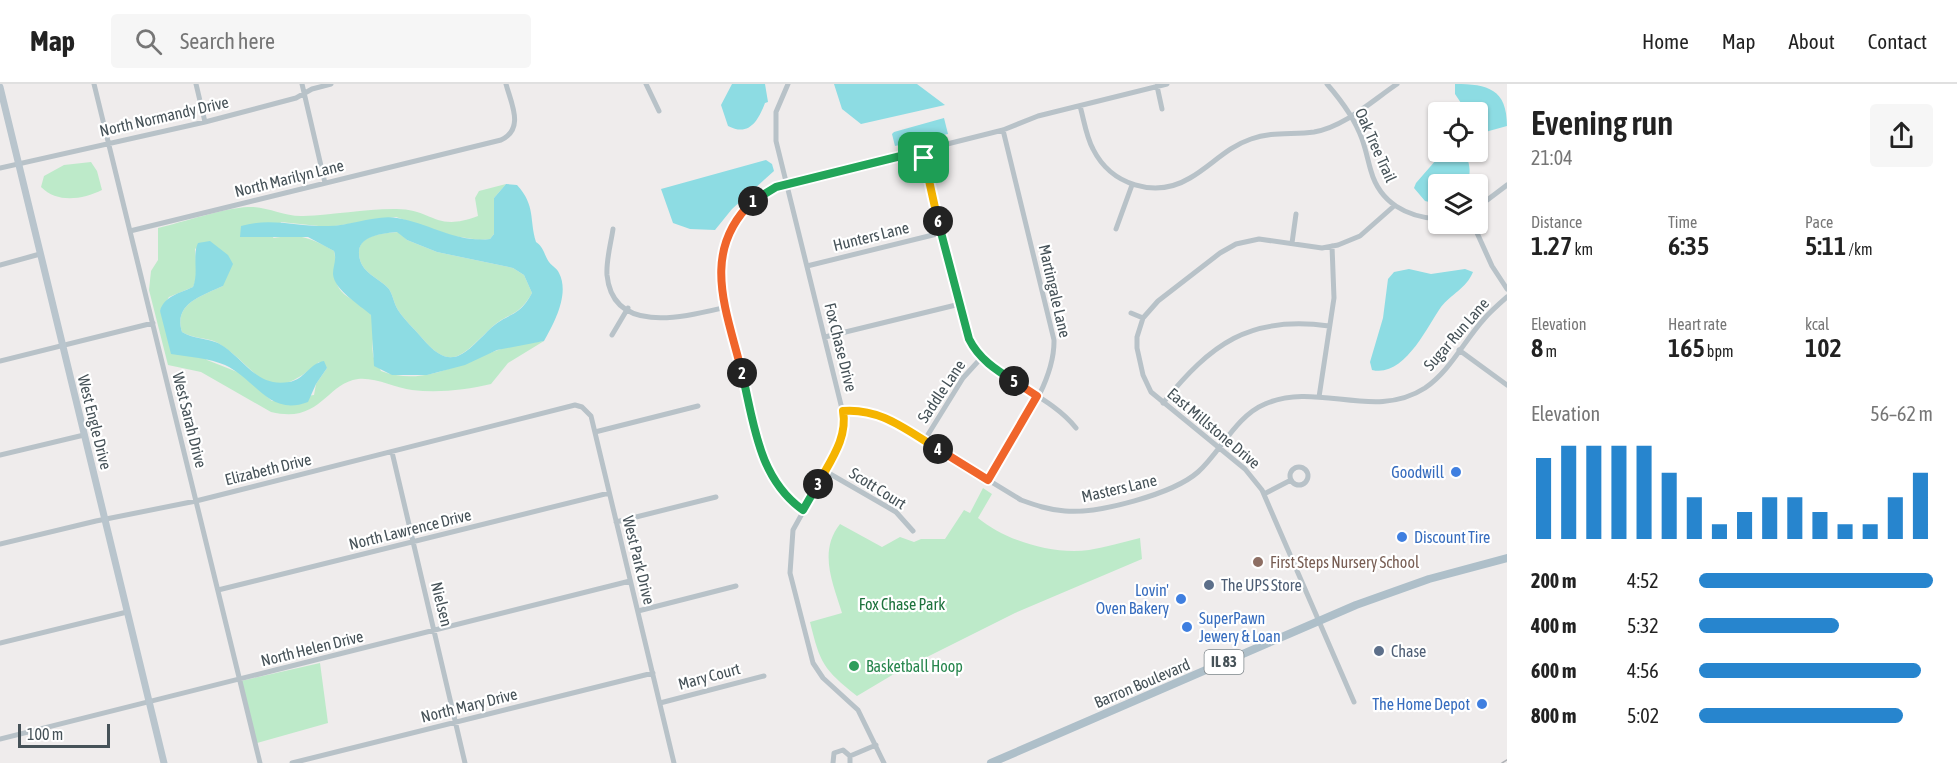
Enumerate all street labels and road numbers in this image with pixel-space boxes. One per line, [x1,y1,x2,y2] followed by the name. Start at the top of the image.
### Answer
[98,92,231,141] street label: North Normandy Drive
[1352,105,1401,186] street label: Oak Tree Trail
[233,156,346,201] street label: North Marilyn Lane
[831,218,911,254] street label: Hunters Lane
[1035,243,1074,340] street label: Martingale Lane
[1420,294,1493,374] street label: Sugar Run Lane
[821,301,861,393] street label: Fox Chase Drive
[914,356,968,426] street label: Saddle Lane
[169,370,211,470] street label: West Sarah Drive
[74,373,115,471] street label: West Engle Drive
[1164,384,1264,472] street label: East Millstone Drive
[223,450,313,488] street label: Elizabeth Drive
[846,464,910,513] street label: Scott Court
[1080,471,1158,505] street label: Masters Lane
[347,505,473,553] street label: North Lawrence Drive
[619,514,659,606] street label: West Park Drive
[428,580,456,628] street label: Nielsen
[259,627,365,669] street label: North Helen Drive
[1204,650,1244,674] road number: IL 83
[1091,655,1193,711] street label: Barron Boulevard
[676,659,743,694] street label: Mary Court
[419,684,519,727] street label: North Mary Drive

